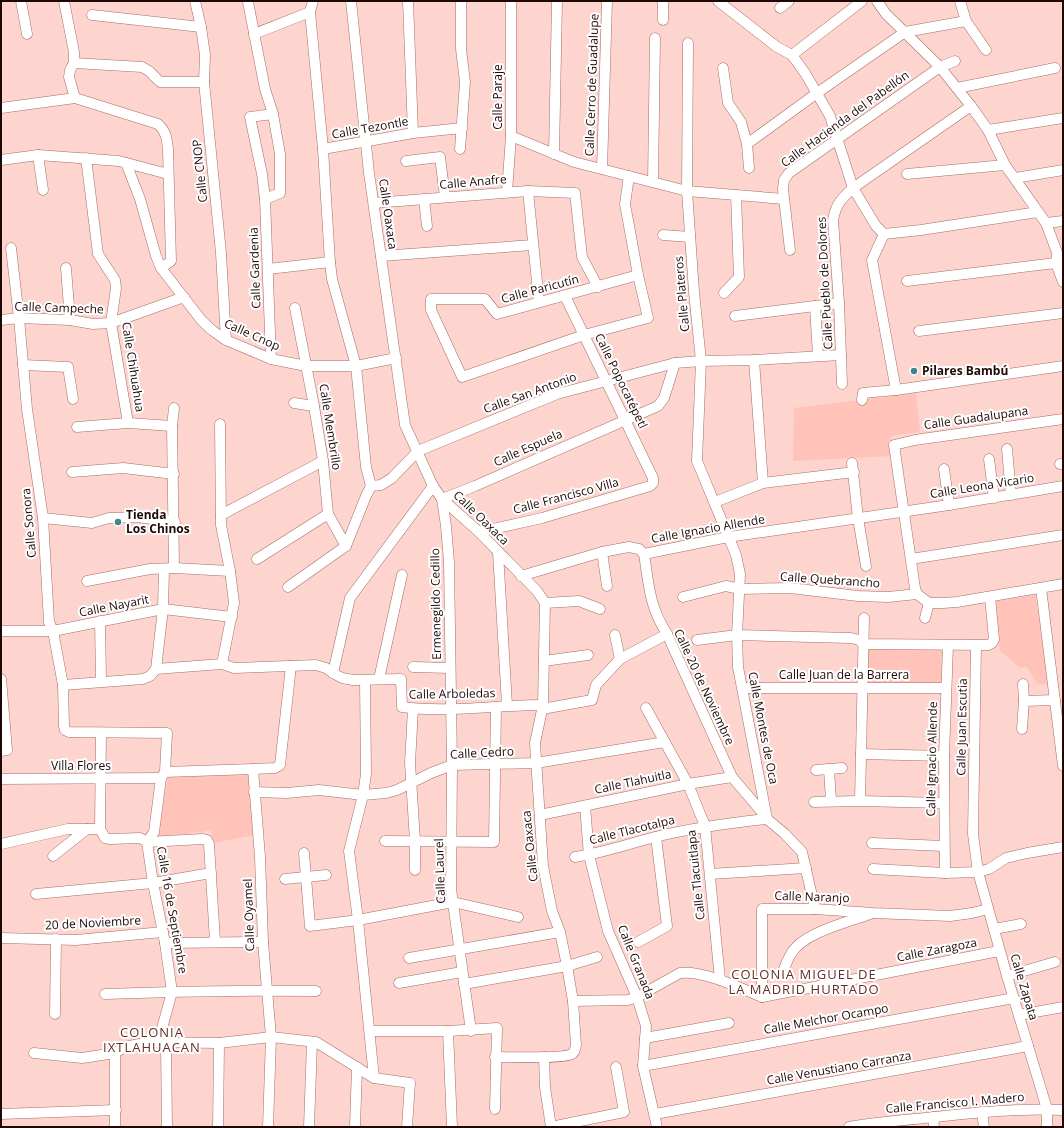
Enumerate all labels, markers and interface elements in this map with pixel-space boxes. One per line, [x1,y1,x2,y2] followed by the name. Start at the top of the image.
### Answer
[581,13,602,157] street label: Calle Cerro de Guadalupe
[489,64,506,130] street label: Calle Paraje
[777,66,912,171] street label: Calle Hacienda del Pabellón
[330,112,410,143] street label: Calle Tezontle
[188,139,211,203] street label: Calle CNOP
[439,170,508,193] street label: Calle Anafre
[375,177,402,251] street label: Calle Oaxaca
[813,216,836,350] street label: Calle Pueblo de Dolores
[245,227,264,309] street label: Calle Gardenia
[670,255,693,333] street label: Calle Plateros
[499,270,581,307] street label: Calle Paricutín
[14,297,104,318] street label: Calle Campeche
[222,315,283,354] street label: Calle Cnop
[118,321,149,413] street label: Calle Chihuahua
[591,330,652,431] street label: Calle Popocatépetl
[922,362,1008,379] place label: Pilares Bambú
[909,366,919,376] marker: Pilares Bambú
[481,368,579,417] street label: Calle San Antonio
[315,382,346,471] street label: Calle Membrillo
[923,402,1029,433] street label: Calle Guadalupana
[491,425,565,470] street label: Calle Espuela
[929,469,1035,502] street label: Calle Leona Vicario
[511,473,621,518] street label: Calle Francisco Villa
[17,487,40,559] street label: Calle Sonora
[450,487,513,549] street label: Calle Oaxaca
[126,506,190,537] place label: Tienda Los Chinos
[650,510,766,547] street label: Calle Ignacio Allende
[113,517,123,527] marker: Tienda Los Chinos
[426,548,445,660] street label: Ermenegildo Cedillo
[779,568,881,591] street label: Calle Quebrancho
[78,590,150,621] street label: Calle Nayarit
[670,626,739,748] street label: Calle 20 de Noviembre
[779,666,909,683] street label: Calle Juan de la Barrera
[744,670,783,786] street label: Calle Montes de Oca
[952,678,971,776] street label: Calle Juan Escutia
[408,684,496,703] street label: Calle Arboledas
[922,701,941,817] street label: Calle Ignacio Allende
[450,742,514,763] street label: Calle Cedro
[51,757,111,774] street label: Villa Flores
[593,765,673,798] street label: Calle Tlahuitla
[517,810,542,883] street label: Calle Oaxaca
[587,811,676,848] street label: Calle Tlacotalpa
[682,829,709,921] street label: Calle Tlacuitlapa
[430,838,449,904] street label: Calle Laurel
[153,845,192,975] street label: Calle 16 de Septiembre
[239,878,258,952] street label: Calle Oyamel
[774,887,850,906] street label: Calle Naranjo
[45,911,142,934] street label: 20 de Noviembre
[614,922,659,1001] street label: Calle Granada
[895,933,978,966] street label: Calle Zaragoza
[1006,952,1043,1022] street label: Calle Zapata
[728,965,880,998] district label: COLONIA MIGUEL DE LA MADRID HURTADO
[762,999,890,1038] street label: Calle Melchor Ocampo
[103,1023,201,1056] district label: COLONIA IXTLAHUACAN
[765,1046,913,1089] street label: Calle Venustiano Carranza
[885,1088,1025,1117] street label: Calle Francisco I. Madero

